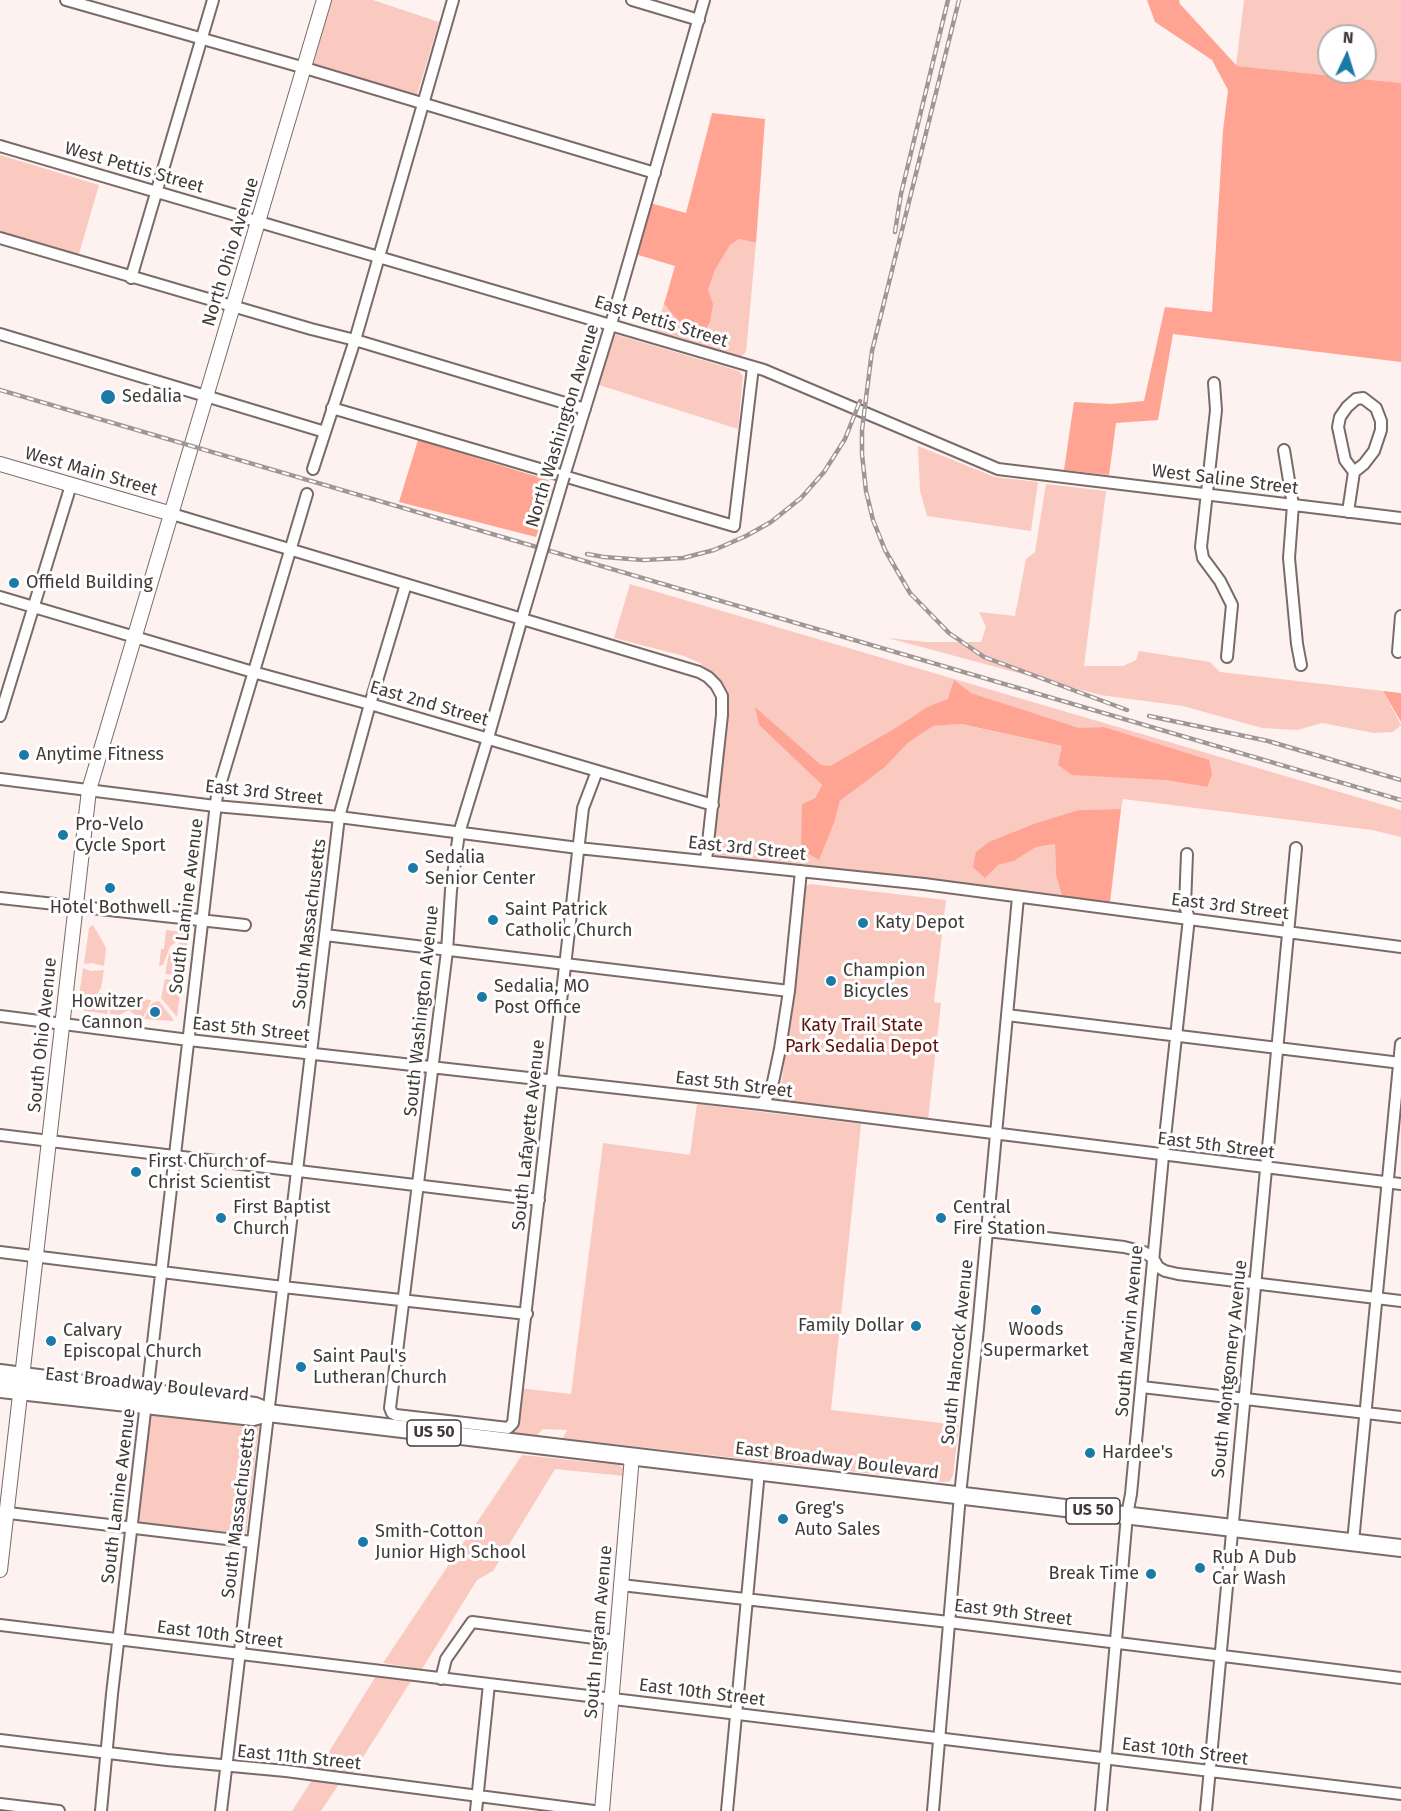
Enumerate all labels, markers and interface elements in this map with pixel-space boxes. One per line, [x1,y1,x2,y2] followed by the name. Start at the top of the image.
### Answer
[1317,24,1377,84] north arrow
[1342,28,1354,47] text: N
[62,138,206,198] street label: West Pettis Street
[198,175,264,329] street label: North Ohio Avenue
[592,291,730,353] street label: East Pettis Street
[522,322,604,530] street label: North Washington Avenue
[122,386,182,408] place label: Sedalia
[99,388,117,406] marker: Sedalia
[22,443,160,501] street label: West Main Street
[1150,460,1300,500] street label: West Saline Street
[26,572,153,594] place label: Offield Building
[7,576,21,590] marker: Offield Building
[367,677,491,731] street label: East 2nd Street
[36,744,164,766] place label: Anytime Fitness
[17,748,31,762] marker: Anytime Fitness
[204,776,324,810] street label: East 3rd Street
[75,814,166,856] place label: Pro-Velo Cycle Sport
[166,817,208,995] street label: South Lamine Avenue
[56,828,70,842] marker: Pro-Velo Cycle Sport
[687,832,807,866] street label: East 3rd Street
[289,837,331,1011] street label: South Massachusetts
[425,847,536,890] place label: Sedalia Senior Center
[406,861,420,875] marker: Sedalia Senior Center
[103,881,117,895] marker: Hotel Bothwell
[1170,889,1290,925] street label: East 3rd Street
[50,897,170,919] place label: Hotel Bothwell
[505,899,632,942] place label: Saint Patrick Catholic Church
[400,904,444,1118] street label: South Washington Avenue
[875,912,964,934] place label: Katy Depot
[486,913,500,927] marker: Saint Patrick Catholic Church
[856,916,870,930] marker: Katy Depot
[24,956,62,1114] street label: South Ohio Avenue
[843,960,925,1002] place label: Champion Bicycles
[824,974,838,988] marker: Champion Bicycles
[494,976,590,1018] place label: Sedalia, MO Post Office
[475,990,489,1004] marker: Sedalia, MO Post Office
[71,991,143,1034] place label: Howitzer Cannon
[148,1005,162,1019] marker: Howitzer Cannon
[191,1013,311,1047] street label: East 5th Street
[785,1015,939,1058] park label: Katy Trail State Park Sedalia Depot
[508,1038,550,1232] street label: South Lafayette Avenue
[674,1067,794,1103] street label: East 5th Street
[1156,1128,1276,1164] street label: East 5th Street
[148,1151,270,1194] place label: First Church of Christ Scientist
[129,1165,143,1179] marker: First Church of Christ Scientist
[233,1197,331,1240] place label: First Baptist Church
[953,1197,1046,1240] place label: Central Fire Station
[214,1211,228,1225] marker: First Baptist Church
[934,1211,948,1225] marker: Central Fire Station
[1112,1244,1148,1418] street label: South Marvin Avenue
[938,1258,978,1446] street label: South Hancock Avenue
[1208,1259,1252,1479] street label: South Montgomery Avenue
[1029,1303,1043,1317] marker: Woods Supermarket
[798,1315,904,1337] place label: Family Dollar
[909,1319,923,1333] marker: Family Dollar
[983,1319,1089,1362] place label: Woods Supermarket
[63,1320,202,1362] place label: Calvary Episcopal Church
[44,1334,58,1348] marker: Calvary Episcopal Church
[313,1346,447,1388] place label: Saint Paul's Lutheran Church
[294,1360,308,1374] marker: Saint Paul's Lutheran Church
[44,1364,250,1406] street label: East Broadway Boulevard
[98,1407,140,1585] street label: South Lamine Avenue
[407,1420,461,1446] road number: US 50
[218,1426,260,1600] street label: South Massachusetts
[734,1438,940,1484] street label: East Broadway Boulevard
[1102,1442,1173,1464] place label: Hardee's
[1083,1446,1097,1460] marker: Hardee's
[795,1498,880,1540] place label: Greg's Auto Sales
[1066,1498,1120,1524] road number: US 50
[776,1512,790,1526] marker: Greg's Auto Sales
[375,1521,526,1564] place label: Smith-Cotton Junior High School
[356,1535,370,1549] marker: Smith-Cotton Junior High School
[581,1544,617,1720] street label: South Ingram Avenue
[1212,1547,1297,1590] place label: Rub A Dub Car Wash
[1193,1561,1207,1575] marker: Rub A Dub Car Wash
[1049,1563,1139,1585] place label: Break Time
[1144,1567,1158,1581] marker: Break Time
[953,1595,1073,1631] street label: East 9th Street
[156,1617,284,1653] street label: East 10th Street
[638,1675,766,1711] street label: East 10th Street
[1121,1734,1249,1770] street label: East 10th Street
[236,1741,362,1775] street label: East 11th Street

